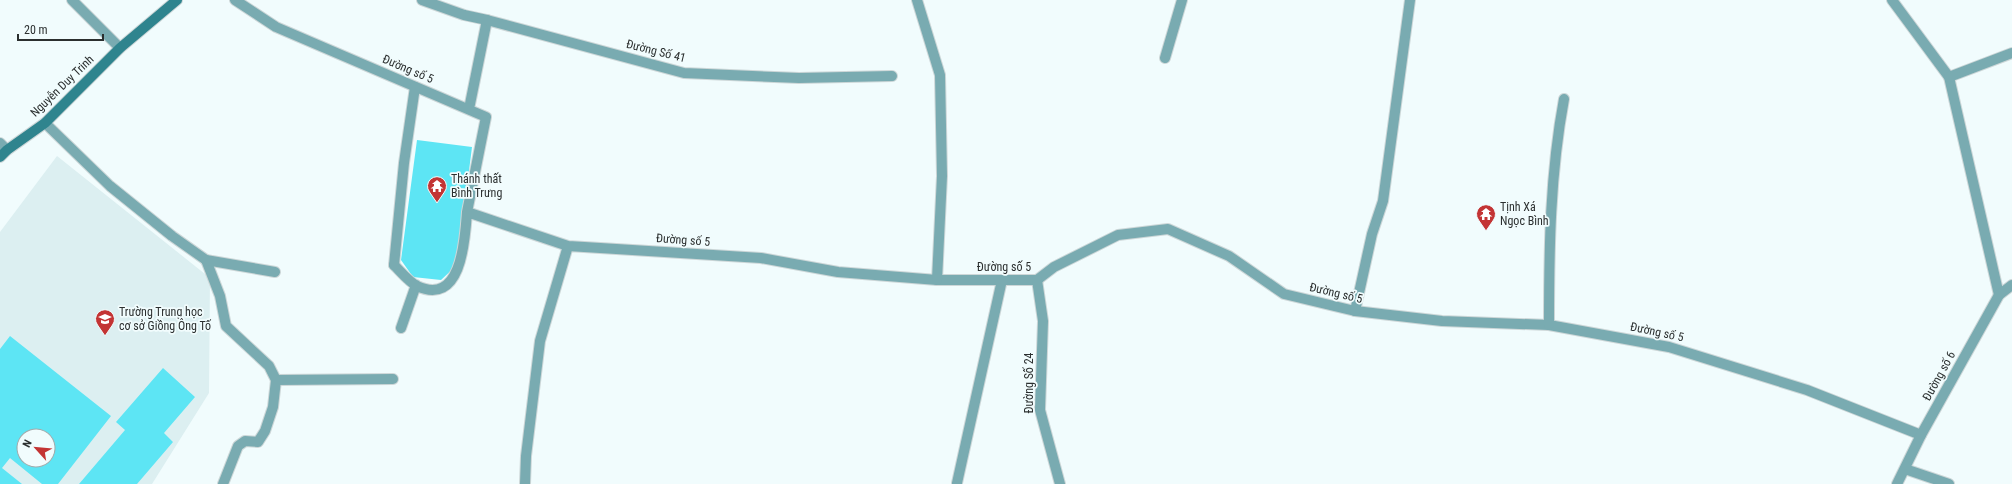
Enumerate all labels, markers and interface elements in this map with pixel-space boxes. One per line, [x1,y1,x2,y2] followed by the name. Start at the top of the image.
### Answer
[18,16,103,42] scale bar
[24,23,48,37] text: 20 m
[625,37,687,65] street label: Đường Số 41
[28,52,97,120] street label: Nguyễn Duy Trinh
[380,52,436,86] street label: Đường số 5
[451,172,502,200] place label: Thánh thất Bình Trưng
[426,175,448,203] temple icon: Thánh thất Bình Trưng
[1500,200,1549,228] place label: Tịnh Xá Ngọc Bình
[1475,203,1497,231] temple icon: Tịnh Xá Ngọc Bình
[655,231,711,249] street label: Đường số 5
[977,260,1031,274] street label: Đường số 5
[1308,280,1364,306] street label: Đường số 5
[119,305,212,333] place label: Trường Trung học cơ sở Giồng Ông Tố
[94,308,116,336] school or university icon: Trường Trung học cơ sở Giồng Ông Tố
[1629,320,1685,345] street label: Đường số 5
[1920,349,1958,403] street label: Đường số 6
[1022,352,1036,414] street label: Đường Số 24
[16,428,56,468] north arrow
[20,438,35,450] text: N

